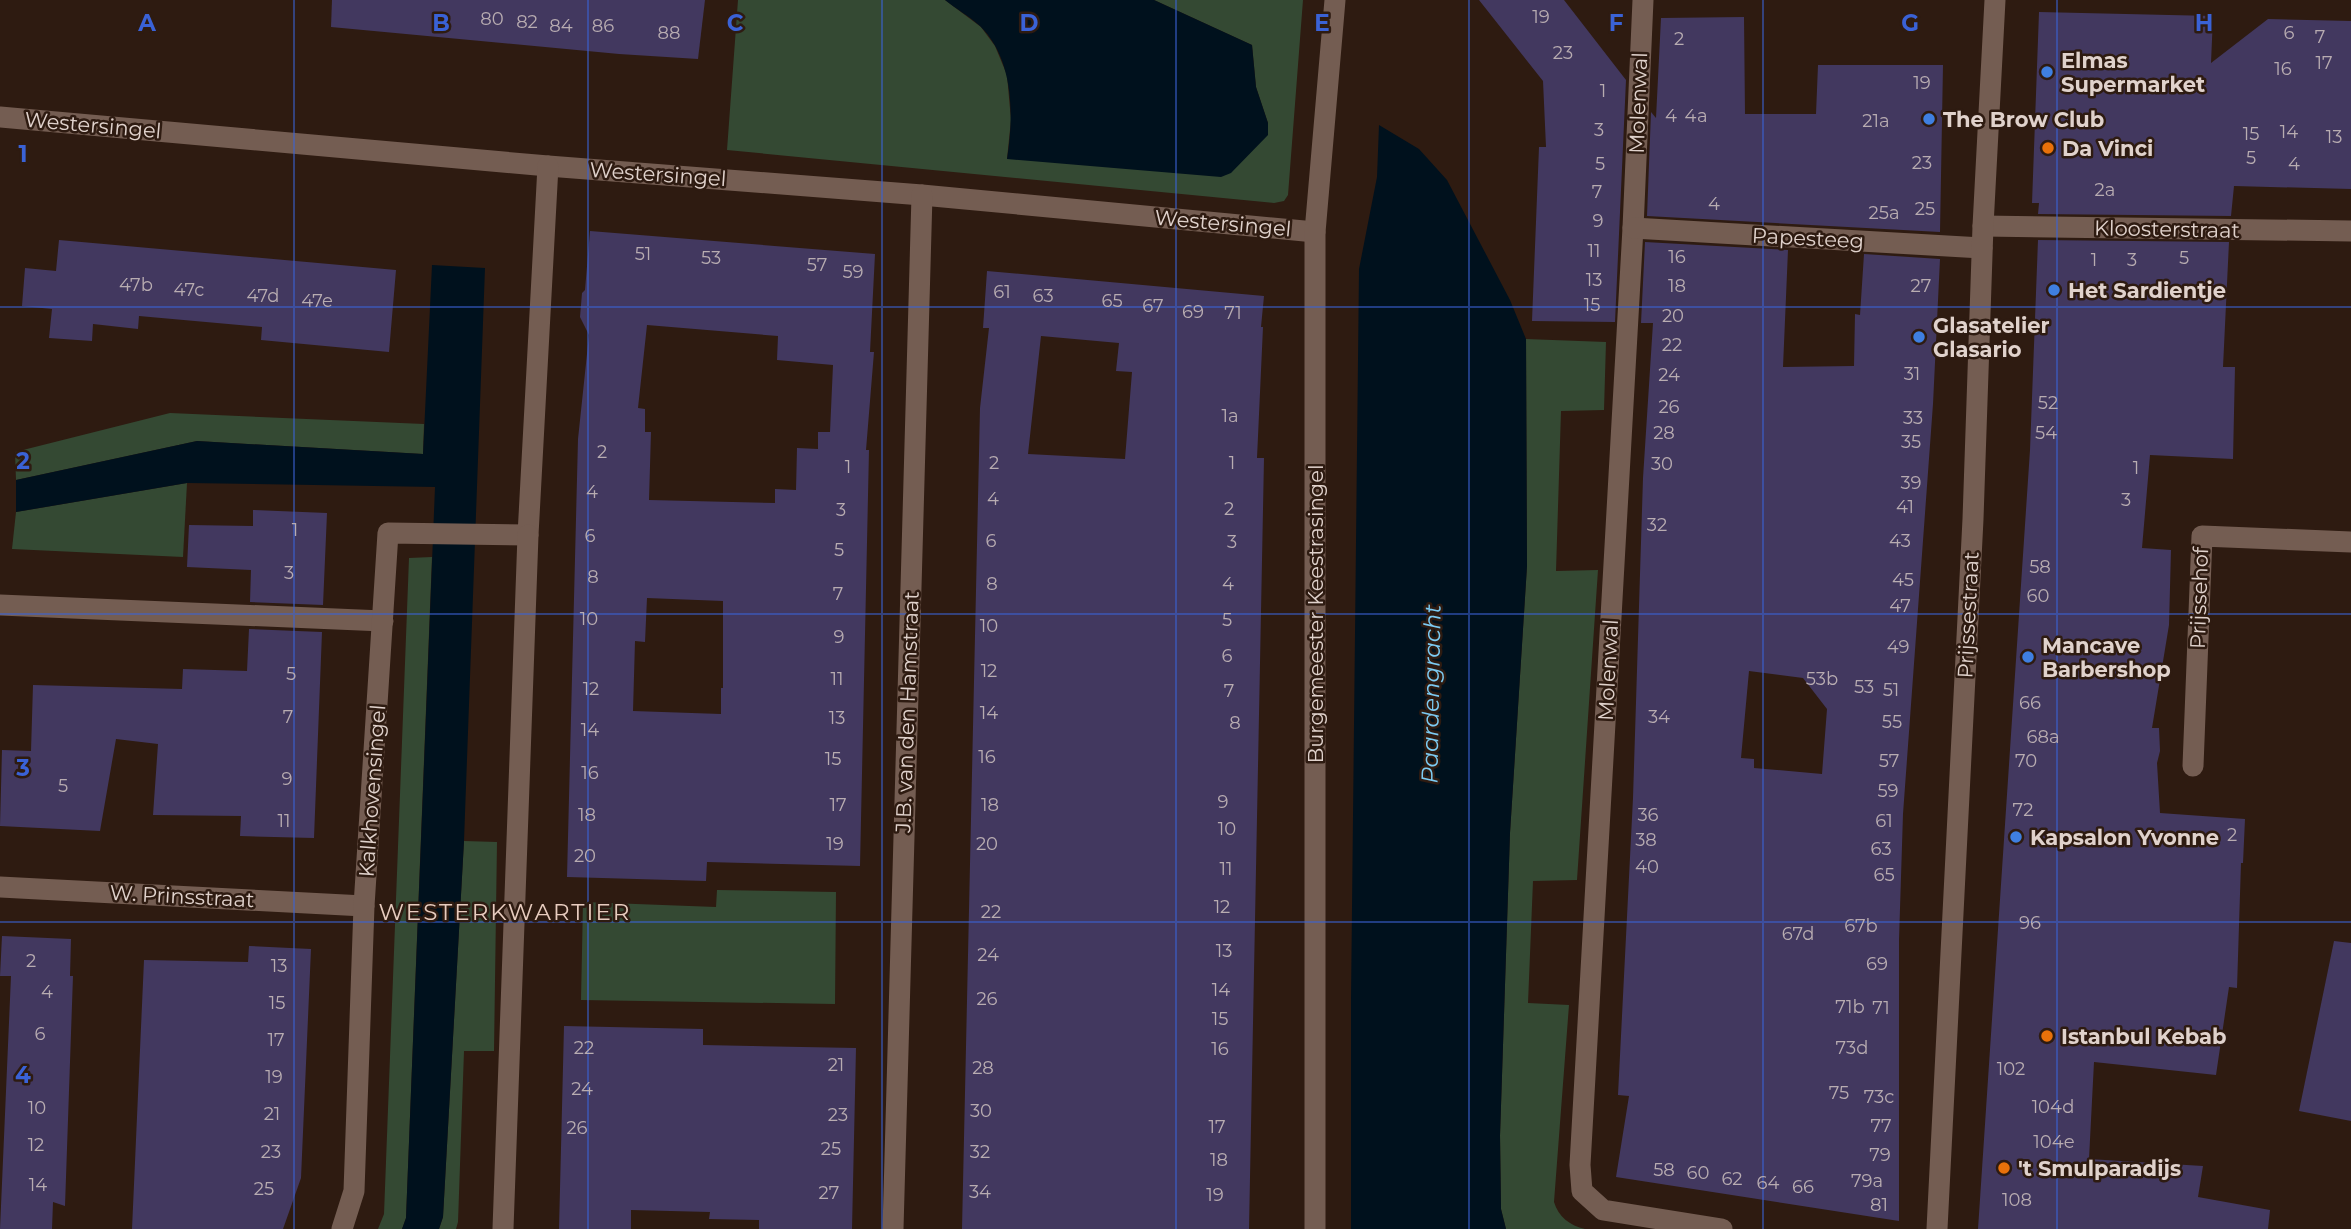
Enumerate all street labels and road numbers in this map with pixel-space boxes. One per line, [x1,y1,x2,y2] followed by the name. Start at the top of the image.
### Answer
[1624,52,1652,154] street label: Molenwal
[24,107,162,143] street label: Westersingel
[589,157,727,191] street label: Westersingel
[1154,205,1292,241] street label: Westersingel
[2094,215,2240,243] street label: Kloosterstraat
[1751,223,1865,253] street label: Papesteeg
[1303,464,1328,764] street label: Burgemeester Keestrasingel
[2185,546,2213,649] street label: Prijssehof
[1952,551,1984,679] street label: Prijssestraat
[890,591,924,834] street label: J.B. van den Hamstraat
[1593,619,1623,721] street label: Molenwal
[353,704,391,878] street label: Kalkhovensingel
[109,880,255,912] street label: W. Prinsstraat

